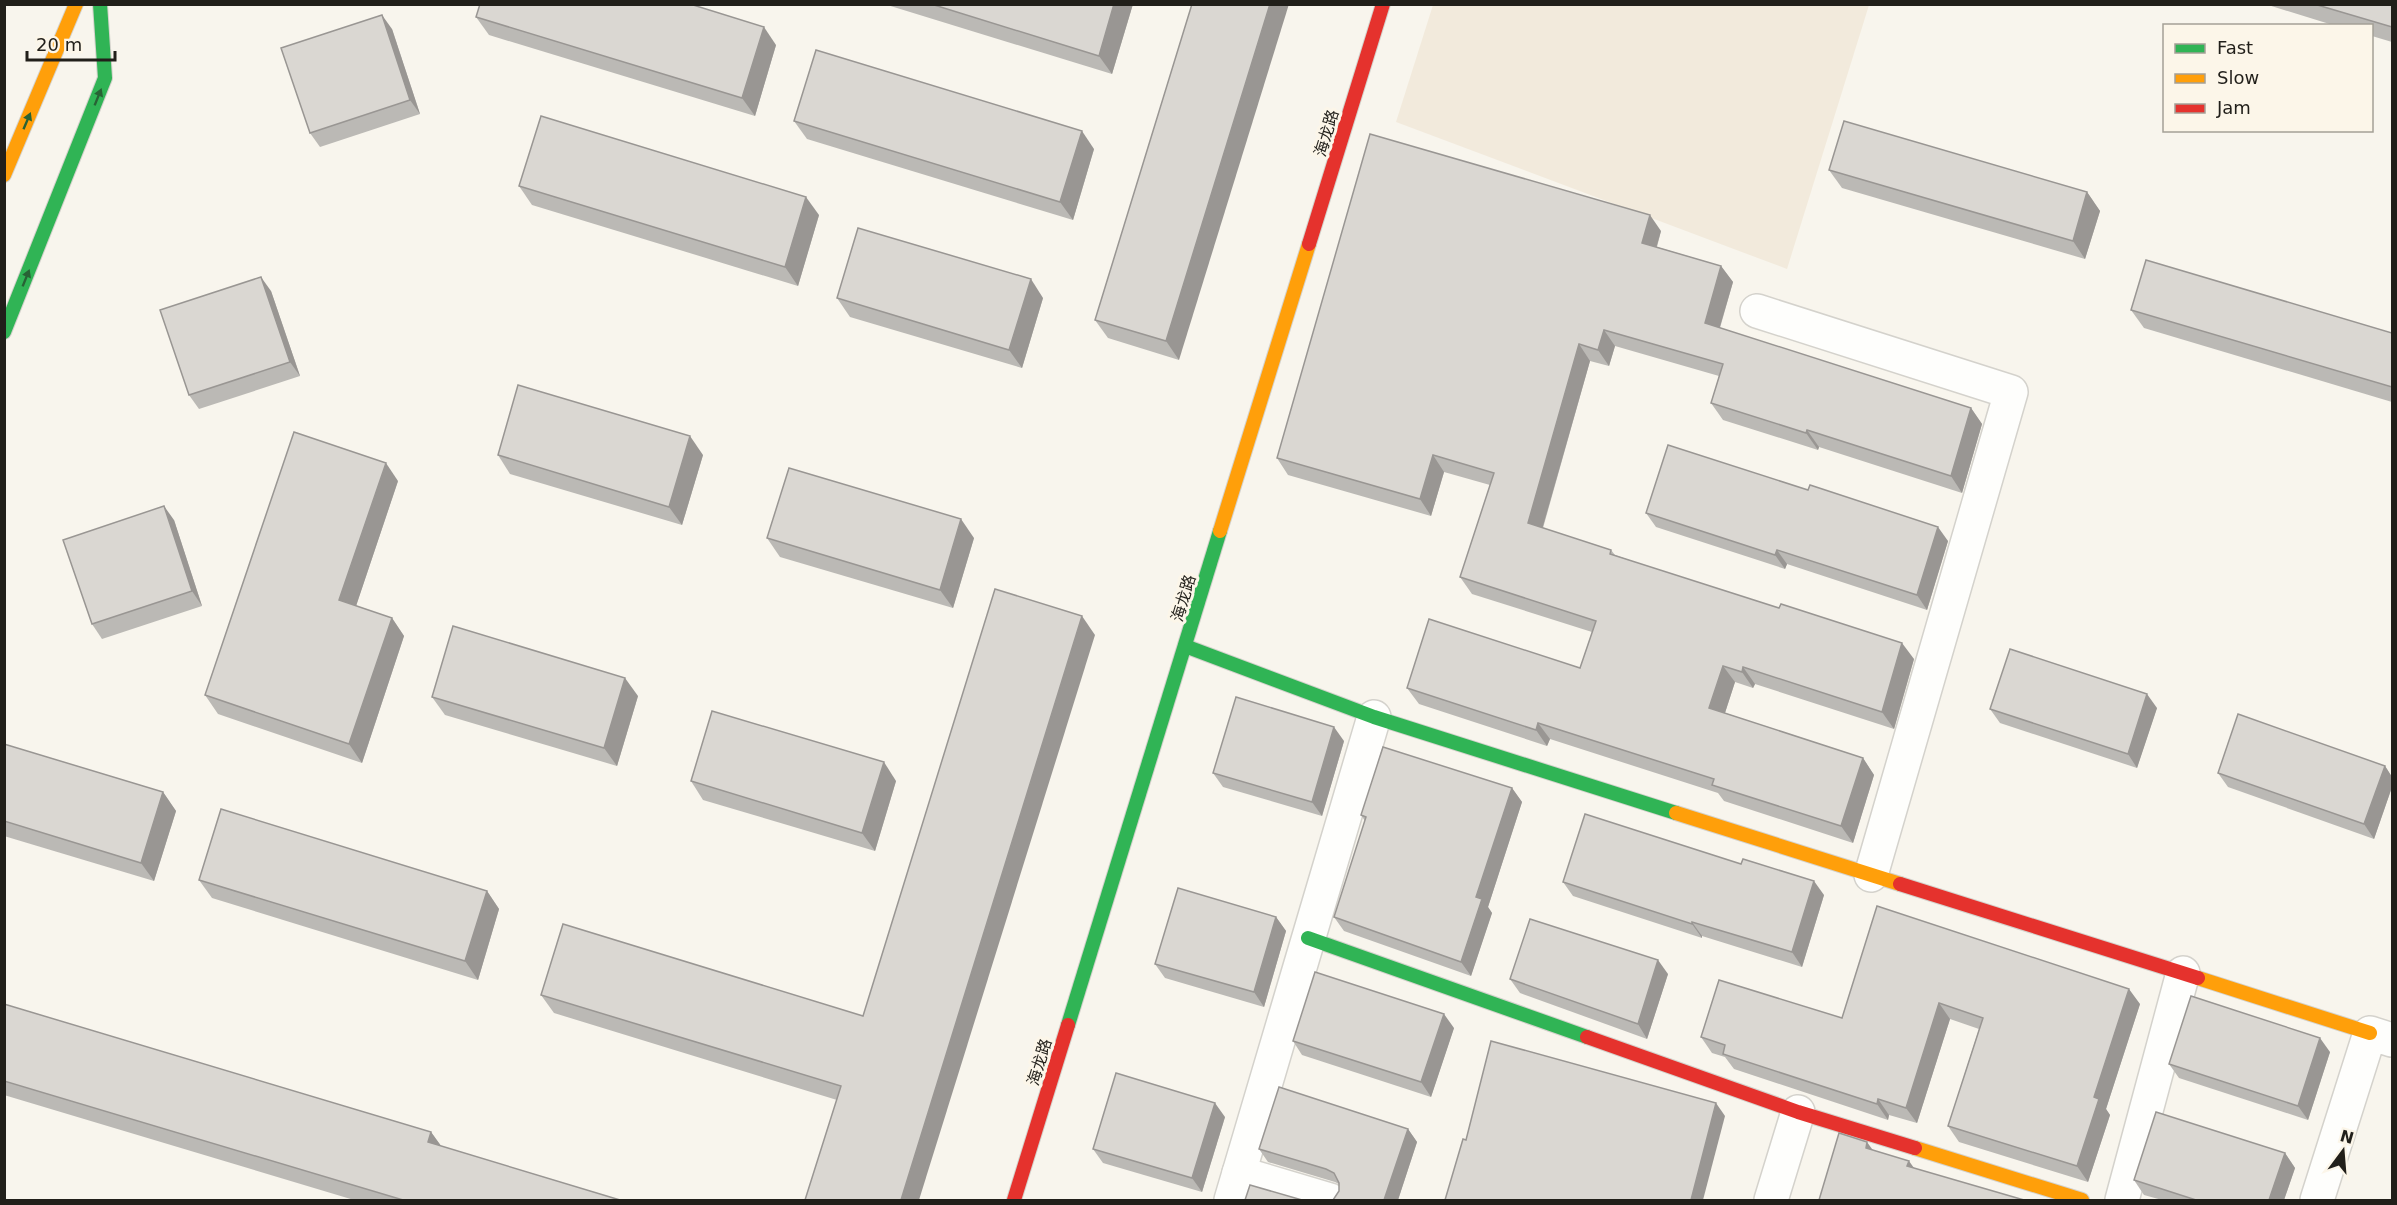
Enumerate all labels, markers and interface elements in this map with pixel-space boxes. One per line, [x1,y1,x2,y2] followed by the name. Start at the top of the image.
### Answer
[27,24,116,62] scale bar
[2163,24,2373,132] legend
[36,34,82,55] text: 20 m
[2217,37,2253,58] text: Fast
[2217,67,2259,88] text: Slow
[93,87,103,105] one-way arrow
[2216,97,2251,118] text: Jam
[1310,107,1343,159] street label: 海龙路
[23,112,32,130] one-way arrow
[22,269,31,287] one-way arrow
[1167,572,1200,624] street label: 海龙路
[1023,1036,1056,1088] street label: 海龙路
[2313,1121,2373,1181] north arrow
[2338,1126,2356,1148] text: N

